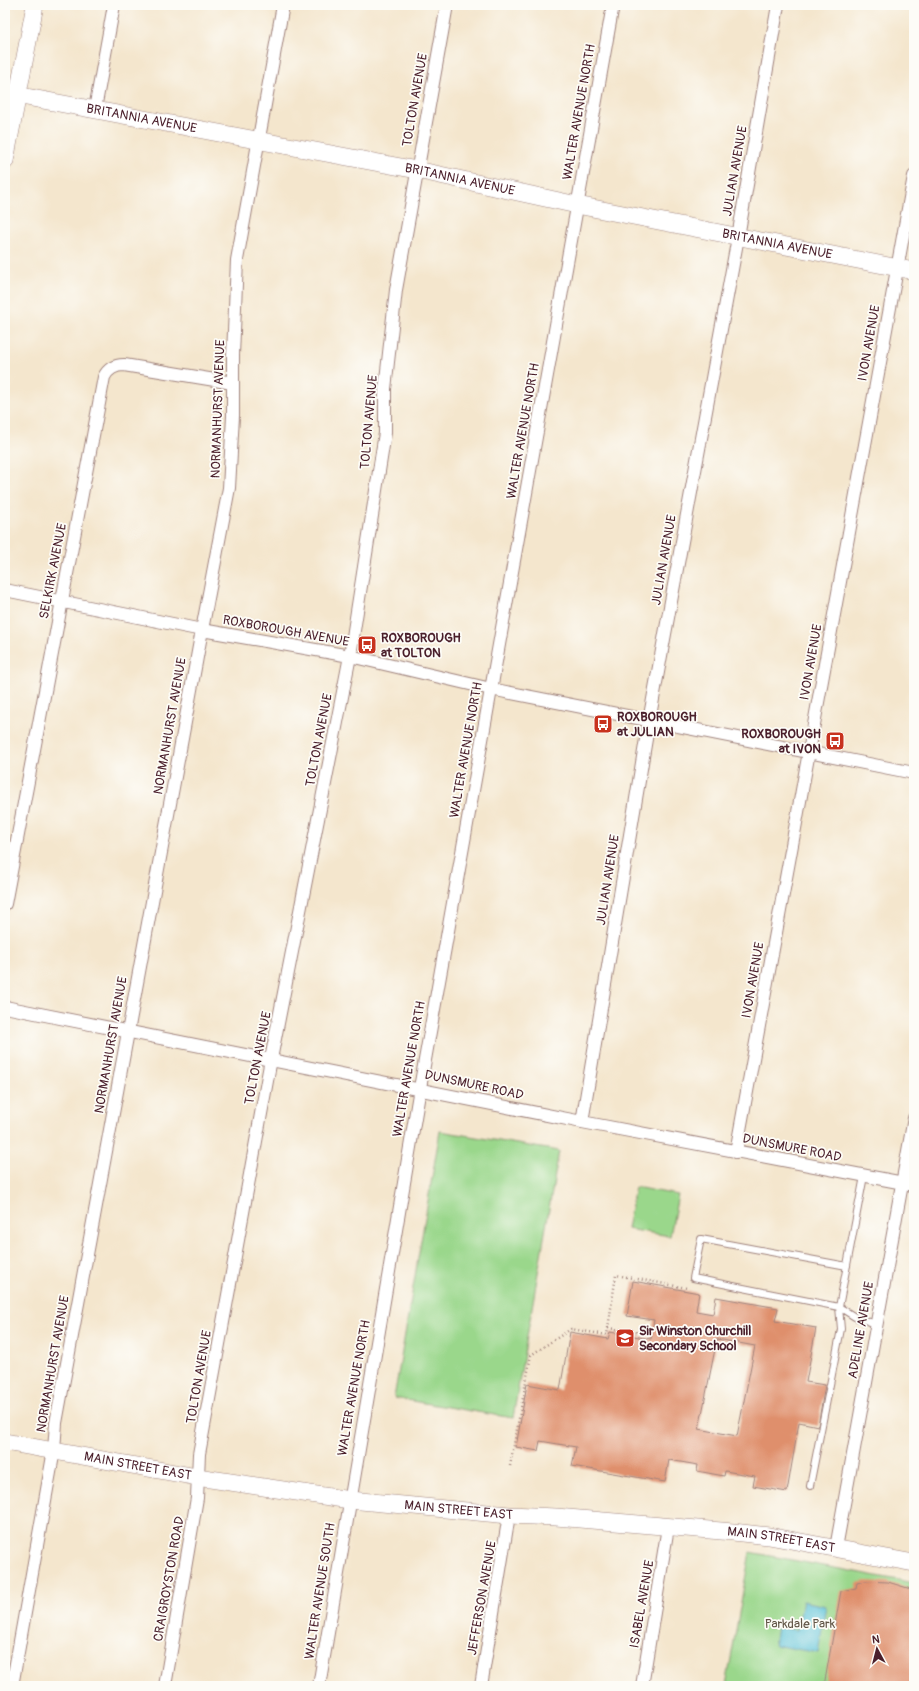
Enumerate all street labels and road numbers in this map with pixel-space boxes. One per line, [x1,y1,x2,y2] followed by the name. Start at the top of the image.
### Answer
[559,43,599,181] street label: WALTER AVENUE NORTH
[399,52,431,148] street label: TOLTON AVENUE
[85,100,198,137] street label: BRITANNIA AVENUE
[719,124,751,217] street label: JULIAN AVENUE
[404,160,517,199] street label: BRITANNIA AVENUE
[721,226,834,263] street label: BRITANNIA AVENUE
[854,303,884,382] street label: IVON AVENUE
[208,339,228,479] street label: NORMANHURST AVENUE
[503,362,543,500] street label: WALTER AVENUE NORTH
[357,374,381,470] street label: TOLTON AVENUE
[648,513,680,606] street label: JULIAN AVENUE
[36,522,70,620] street label: SELKIRK AVENUE
[221,612,351,650] street label: ROXBOROUGH AVENUE
[796,622,826,701] street label: IVON AVENUE
[150,656,190,796] street label: NORMANHURST AVENUE
[446,681,486,819] street label: WALTER AVENUE NORTH
[302,692,336,788] street label: TOLTON AVENUE
[593,833,623,926] street label: JULIAN AVENUE
[738,940,768,1019] street label: IVON AVENUE
[91,975,131,1115] street label: NORMANHURST AVENUE
[389,1000,429,1138] street label: WALTER AVENUE NORTH
[241,1010,275,1106] street label: TOLTON AVENUE
[423,1067,525,1103] street label: DUNSMURE ROAD
[741,1131,843,1165] street label: DUNSMURE ROAD
[845,1280,877,1380] street label: ADELINE AVENUE
[33,1294,73,1434] street label: NORMANHURST AVENUE
[334,1319,374,1457] street label: WALTER AVENUE NORTH
[183,1329,215,1425] street label: TOLTON AVENUE
[83,1449,193,1484] street label: MAIN STREET EAST
[404,1497,513,1523] street label: MAIN STREET EAST
[150,1515,188,1643] street label: CRAIGROYSTON ROAD
[301,1522,339,1660] street label: WALTER AVENUE SOUTH
[727,1524,836,1556] street label: MAIN STREET EAST
[464,1539,500,1657] street label: JEFFERSON AVENUE
[626,1558,658,1649] street label: ISABEL AVENUE

